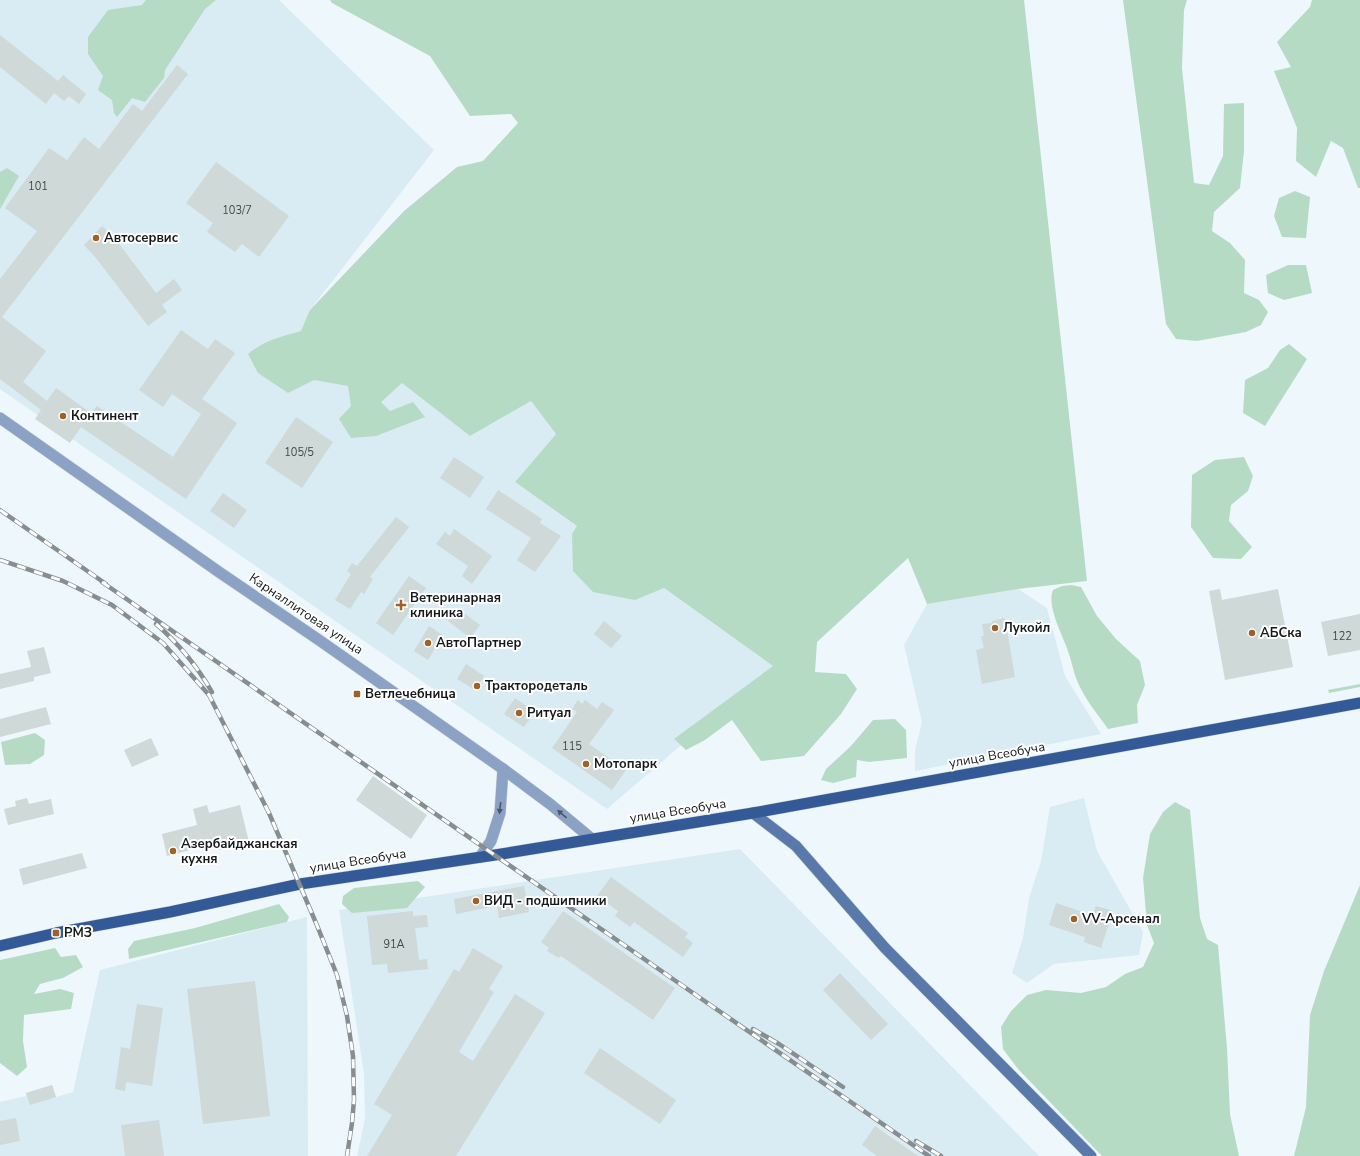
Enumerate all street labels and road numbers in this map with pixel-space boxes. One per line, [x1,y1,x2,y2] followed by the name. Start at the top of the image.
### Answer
[245,569,367,659] street label: Карналлитовая улица
[948,738,1046,772] street label: улица Всеобуча
[629,795,727,827] street label: улица Всеобуча
[309,845,407,877] street label: улица Всеобуча

